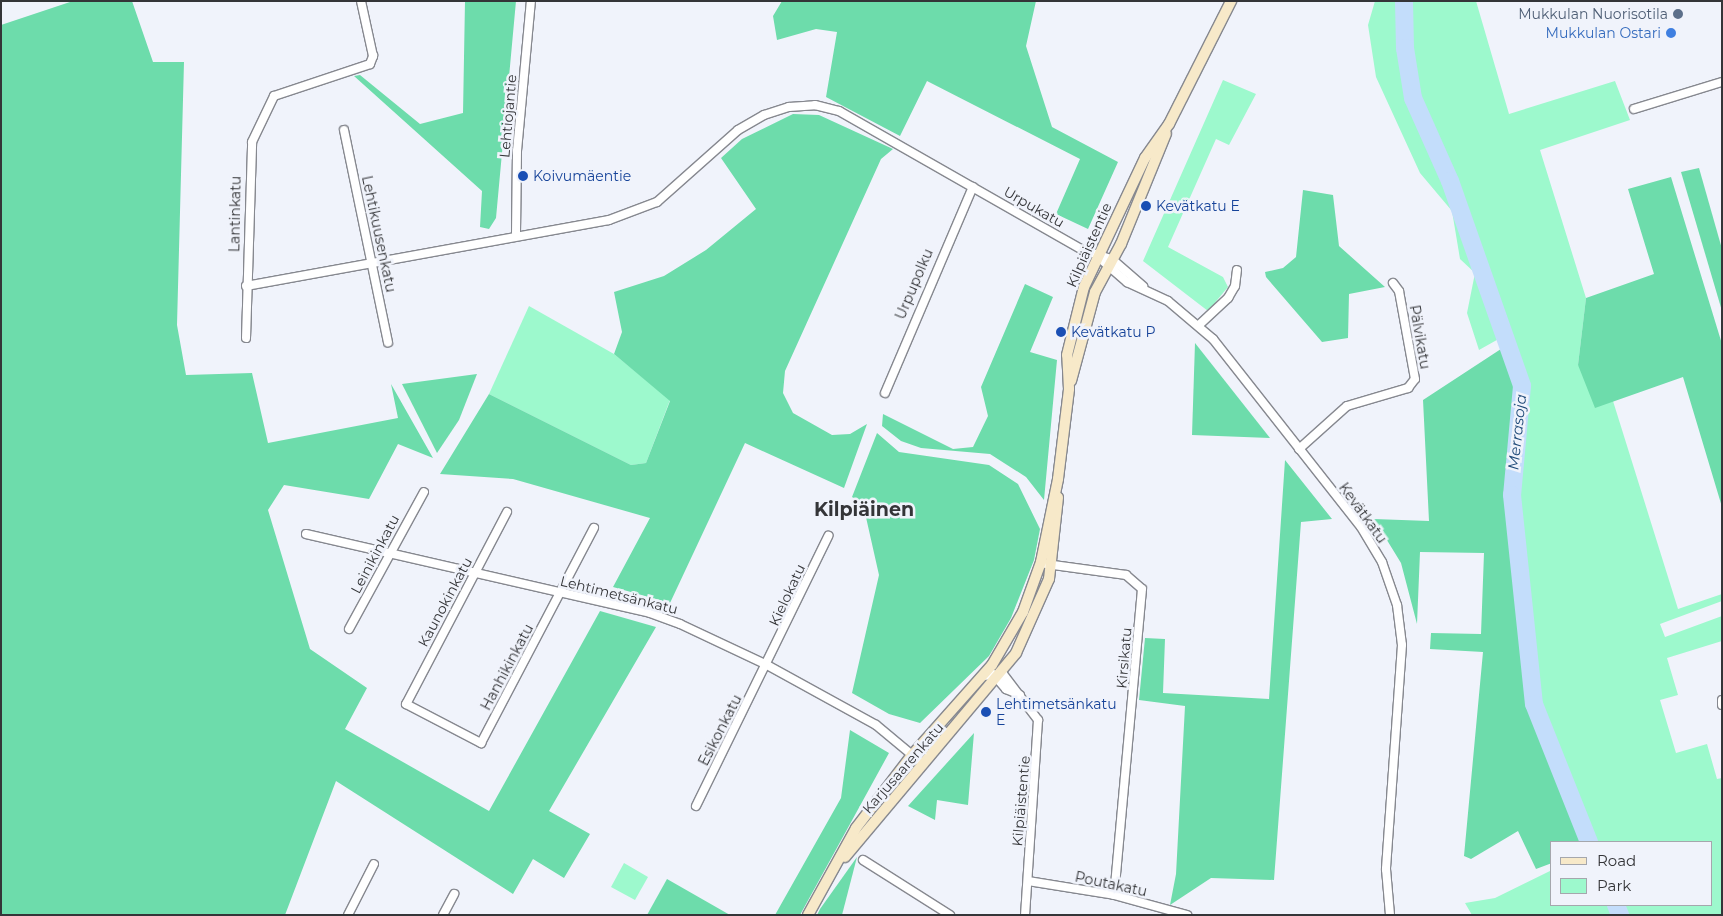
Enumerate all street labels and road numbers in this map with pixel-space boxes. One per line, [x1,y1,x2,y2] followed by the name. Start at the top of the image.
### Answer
[496,74,520,158] street label: Lehtiojantie
[358,174,400,294] street label: Lehtikuusenkatu
[226,176,244,252] street label: Lantinkatu
[1001,183,1067,231] street label: Urpukatu
[1063,200,1115,290] street label: Kilpiäistentie
[892,246,936,322] street label: Urpupolku
[1406,304,1434,370] street label: Pälvikatu
[1335,479,1391,547] street label: Kevätkatu
[347,512,403,596] street label: Leinikinkatu
[414,554,476,650] street label: Kaunokinkatu
[765,561,809,629] street label: Kielokatu
[558,572,680,618] street label: Lehtimetsänkatu
[477,621,537,713] street label: Hanhikinkatu
[1113,627,1135,689] street label: Kirsikatu
[695,692,745,768] street label: Esikonkatu
[859,719,947,817] street label: Karjusaarenkatu
[1009,755,1033,847] street label: Kilpiäistentie
[1073,868,1149,900] street label: Poutakatu

